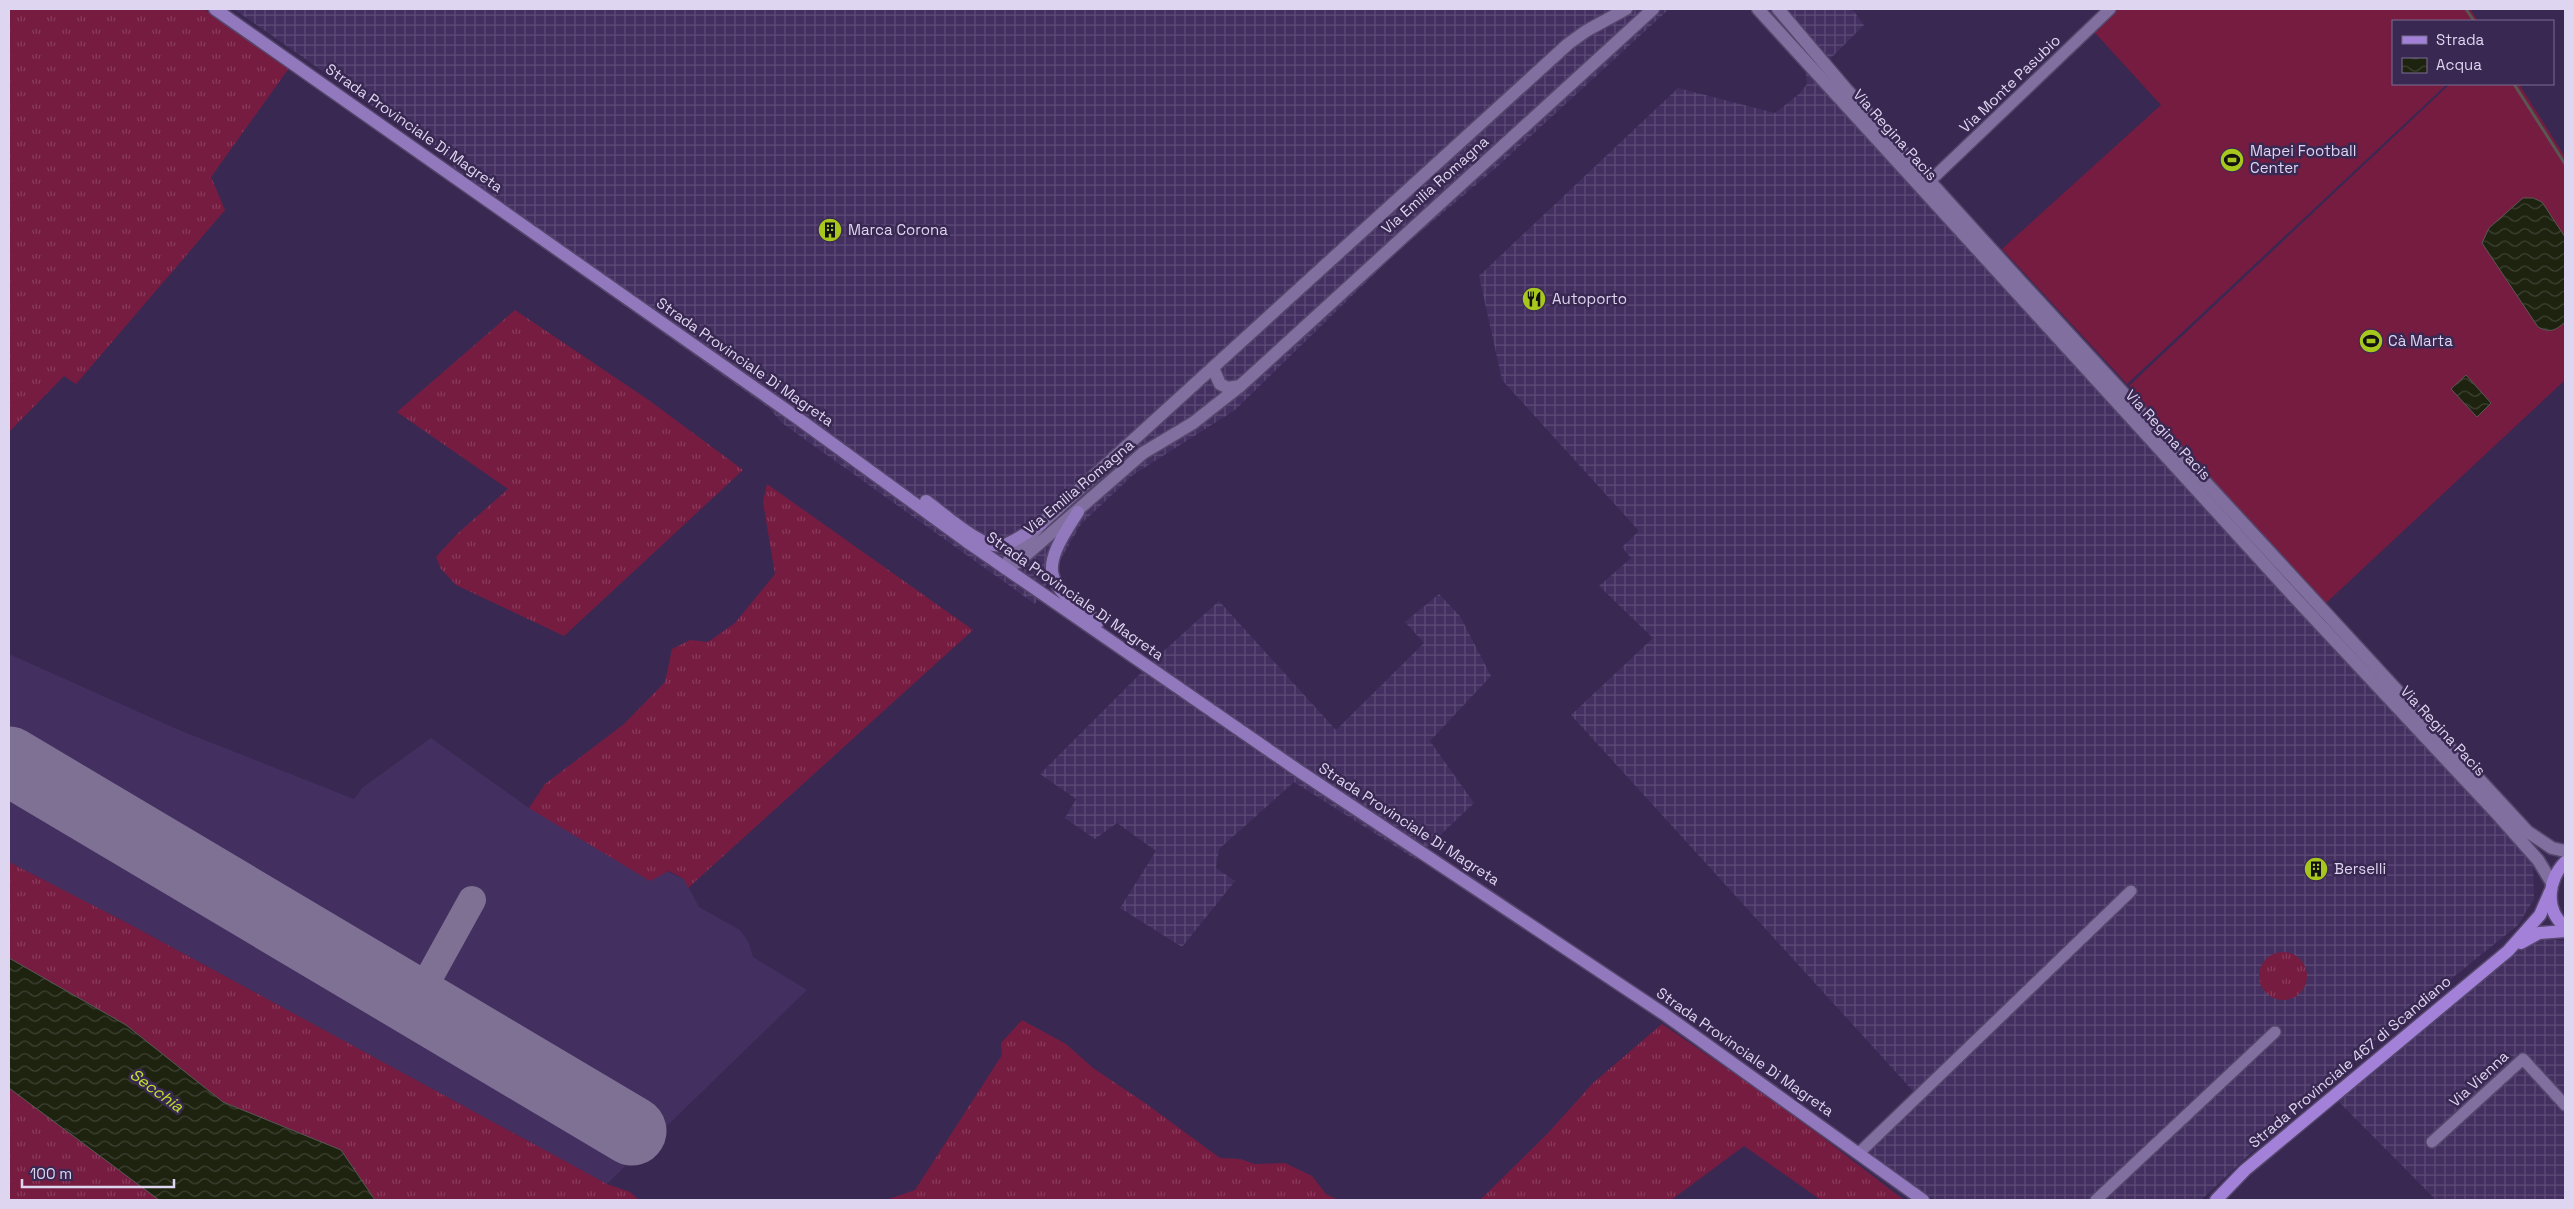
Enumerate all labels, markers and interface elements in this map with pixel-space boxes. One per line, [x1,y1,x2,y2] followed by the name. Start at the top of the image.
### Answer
[2392,20,2554,85] legend
[2436,30,2485,49] text: Strada
[1955,31,2064,137] street label: Via Monte Pasubio
[2436,55,2482,74] text: Acqua
[322,59,507,196] street label: Strada Provinciale Di Magreta
[1849,85,1941,184] street label: Via Regina Pacis
[1377,131,1492,238] street label: Via Emilia Romagna
[2250,141,2356,177] place label: Mapei Football Center
[2219,147,2245,173] sports icon: Mapei Football Center
[817,217,843,243] building icon: Marca Corona
[848,220,948,239] place label: Marca Corona
[1521,286,1547,312] restaurant icon: Autoporto
[1552,289,1627,308] place label: Autoporto
[653,293,838,430] street label: Strada Provinciale Di Magreta
[2358,328,2384,354] sports icon: Cà Marta
[2388,331,2453,350] place label: Cà Marta
[2122,386,2215,484] street label: Via Regina Pacis
[1020,435,1138,538] street label: Via Emilia Romagna
[983,527,1168,664] street label: Strada Provinciale Di Magreta
[2397,682,2490,780] street label: Via Regina Pacis
[1315,758,1504,889] street label: Strada Provinciale Di Magreta
[2303,856,2329,882] building icon: Berselli
[2334,859,2386,878] place label: Berselli
[2245,971,2455,1152] street label: Strada Provinciale 467 di Scandiano
[1653,983,1838,1120] street label: Strada Provinciale Di Magreta
[2445,1046,2513,1111] street label: Via Vienna
[126,1064,188,1117] water label: Secchia
[22,1156,175,1188] scale bar
[30,1164,72,1183] text: 100 m

